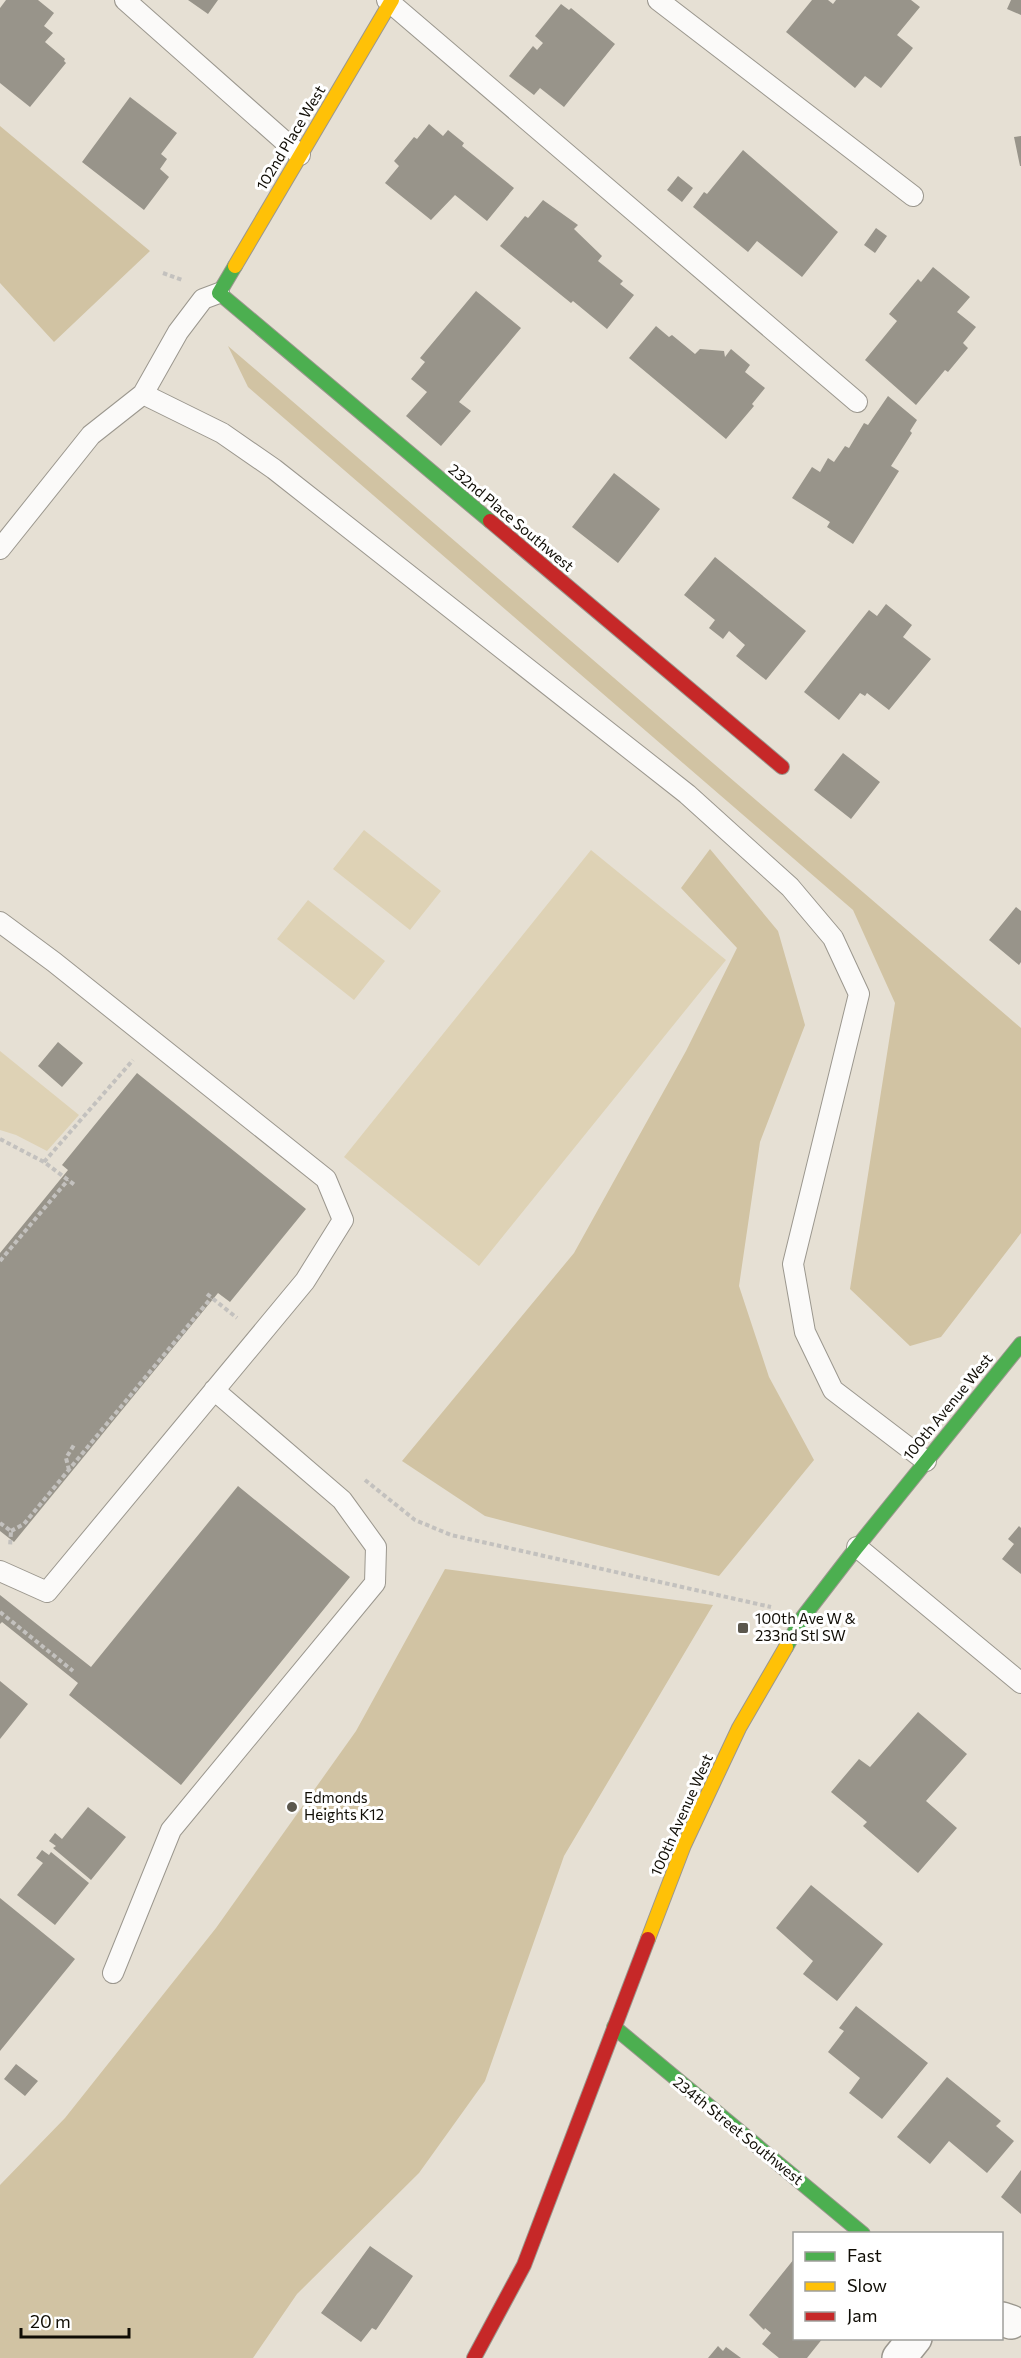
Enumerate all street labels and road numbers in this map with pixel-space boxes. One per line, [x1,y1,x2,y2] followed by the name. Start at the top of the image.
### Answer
[252,82,328,193] street label: 102nd Place West
[445,460,578,575] street label: 232nd Place Southwest
[899,1350,996,1463] street label: 100th Avenue West
[646,1751,716,1878] street label: 100th Avenue West
[670,2072,807,2188] street label: 234th Street Southwest

